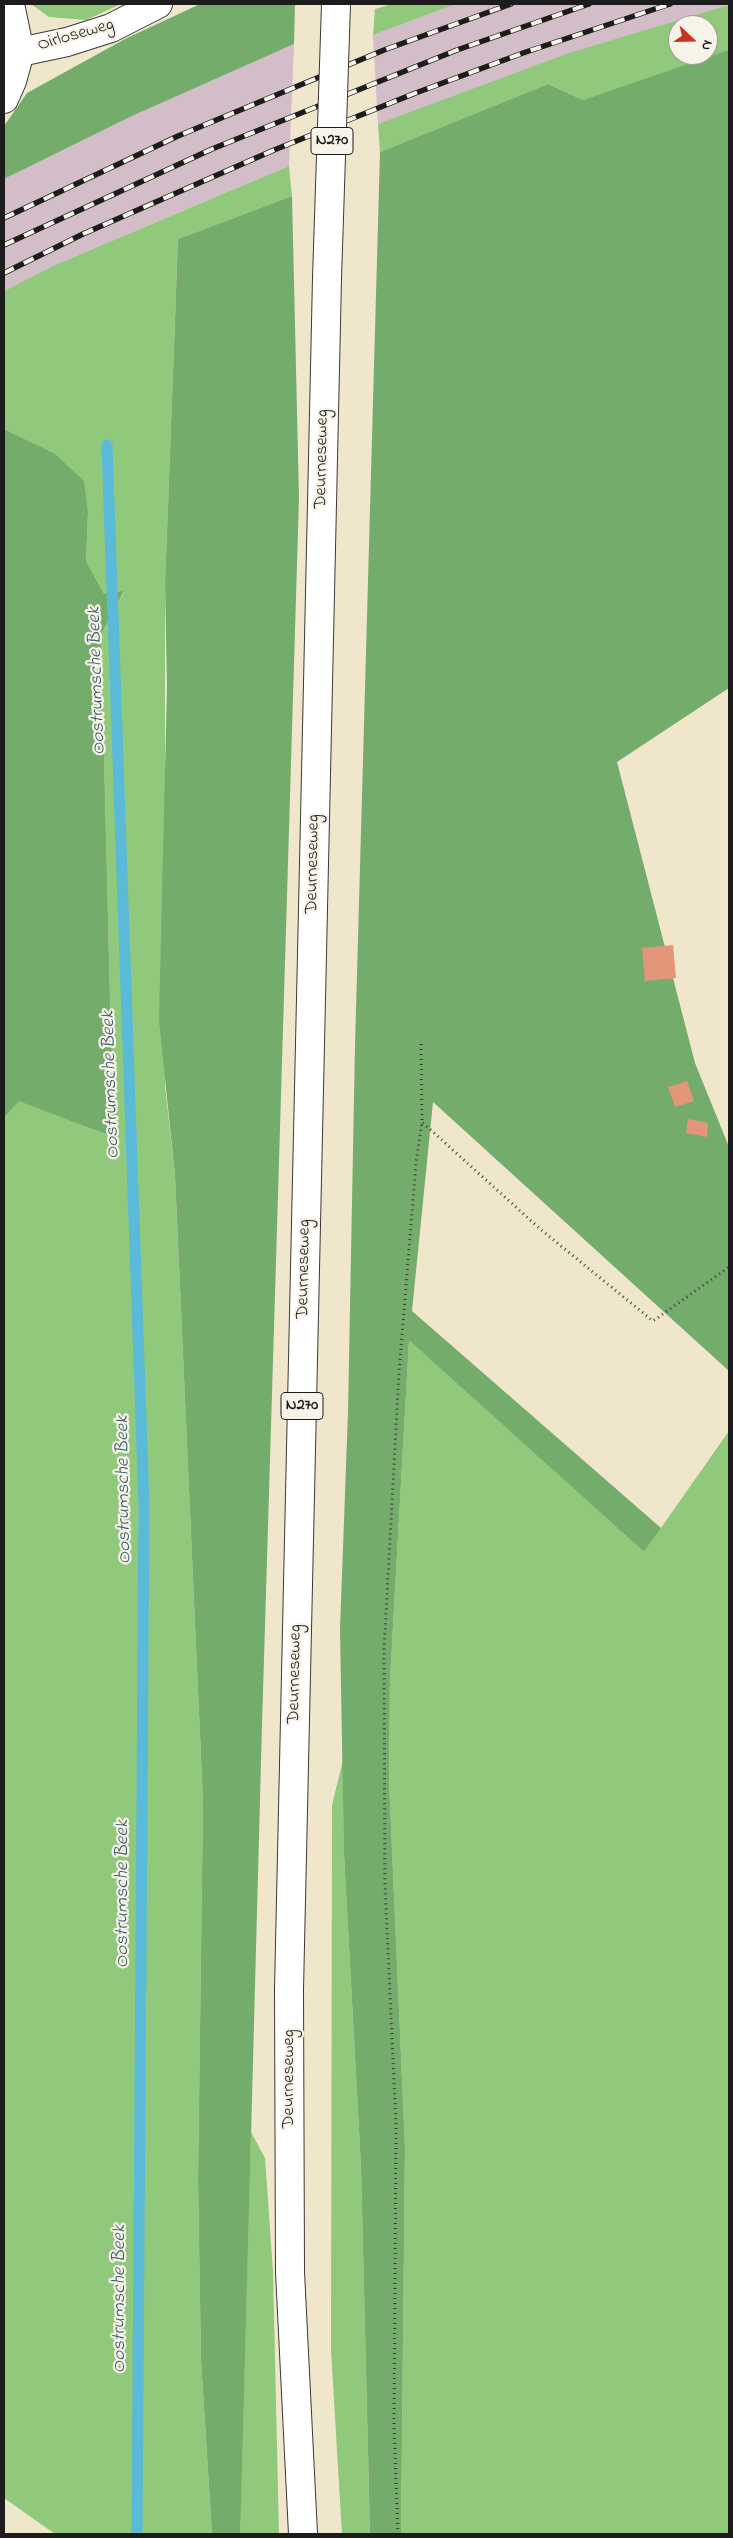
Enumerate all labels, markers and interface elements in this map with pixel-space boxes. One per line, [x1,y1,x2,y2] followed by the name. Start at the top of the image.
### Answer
[35,15,117,57] street label: Oirloseweg
[668,15,718,65] north arrow
[695,37,718,53] text: N
[311,128,353,154] road number: N270
[311,409,335,509] street label: Deurneseweg
[84,606,112,756] water label: Oostrumsche Beek
[302,814,326,914] street label: Deurneseweg
[98,1010,126,1160] water label: Oostrumsche Beek
[293,1219,317,1319] street label: Deurneseweg
[281,1392,323,1420] road number: N270
[112,1416,138,1564] water label: Oostrumsche Beek
[284,1624,308,1724] street label: Deurneseweg
[113,1820,135,1968] water label: Oostrumsche Beek
[279,2029,301,2129] street label: Deurneseweg
[110,2225,132,2373] water label: Oostrumsche Beek

